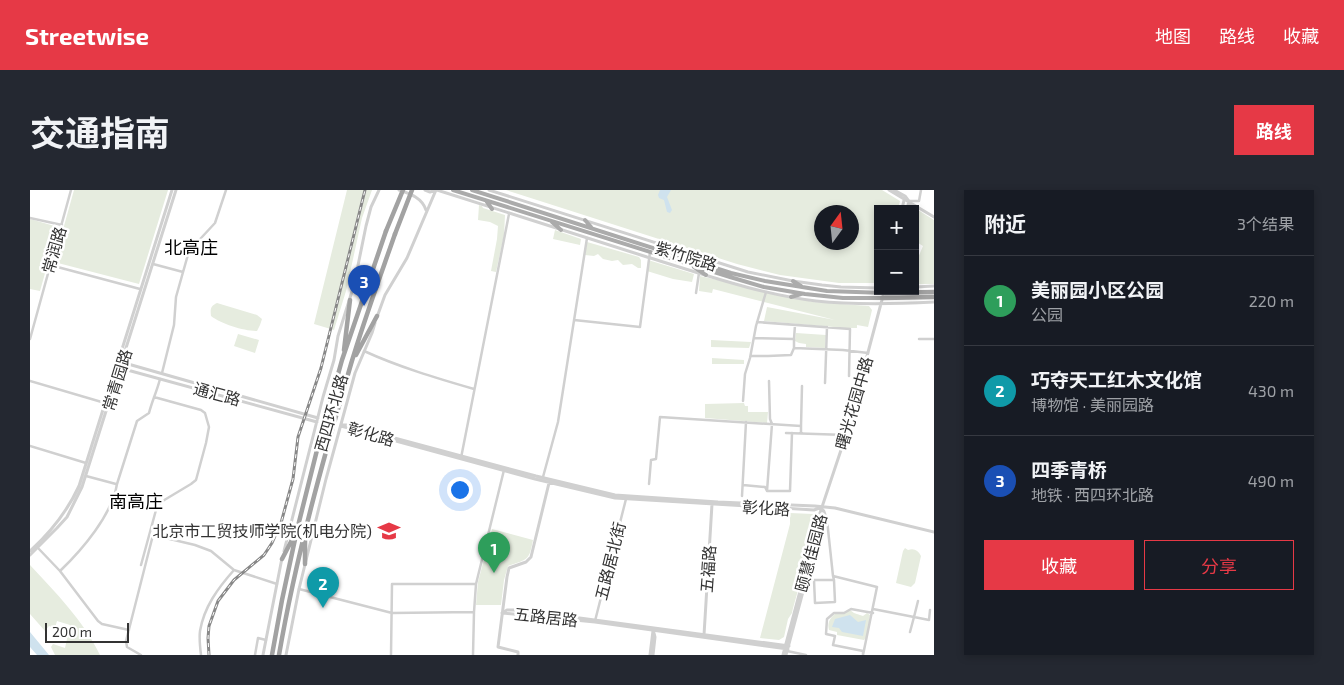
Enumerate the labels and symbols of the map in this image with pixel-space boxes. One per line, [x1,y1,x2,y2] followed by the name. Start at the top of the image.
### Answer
[814,205,859,250] north arrow
[38,224,69,276] street label: 常润路
[164,236,218,258] district label: 北高庄
[653,237,720,274] street label: 紫竹院路
[348,265,380,306] pin: 3
[98,346,135,413] street label: 常青园路
[831,354,876,452] street label: 曙光花园中路
[310,372,351,454] street label: 西四环北路
[191,378,243,409] street label: 通汇路
[345,418,397,449] street label: 彰化路
[447,477,473,503] your location
[109,490,163,512] district label: 南高庄
[742,497,790,518] street label: 彰化路
[791,512,830,594] street label: 颐慧佳园路
[376,518,402,544] school or university icon: 北京市工贸技师学院(机电分院)
[591,520,628,602] street label: 五路居北街
[153,521,372,540] place label: 北京市工贸技师学院(机电分院)
[478,532,510,573] pin: 1
[696,544,719,594] street label: 五福路
[307,567,339,608] pin: 2
[513,604,579,629] street label: 五路居路
[45,620,129,643] scale bar

